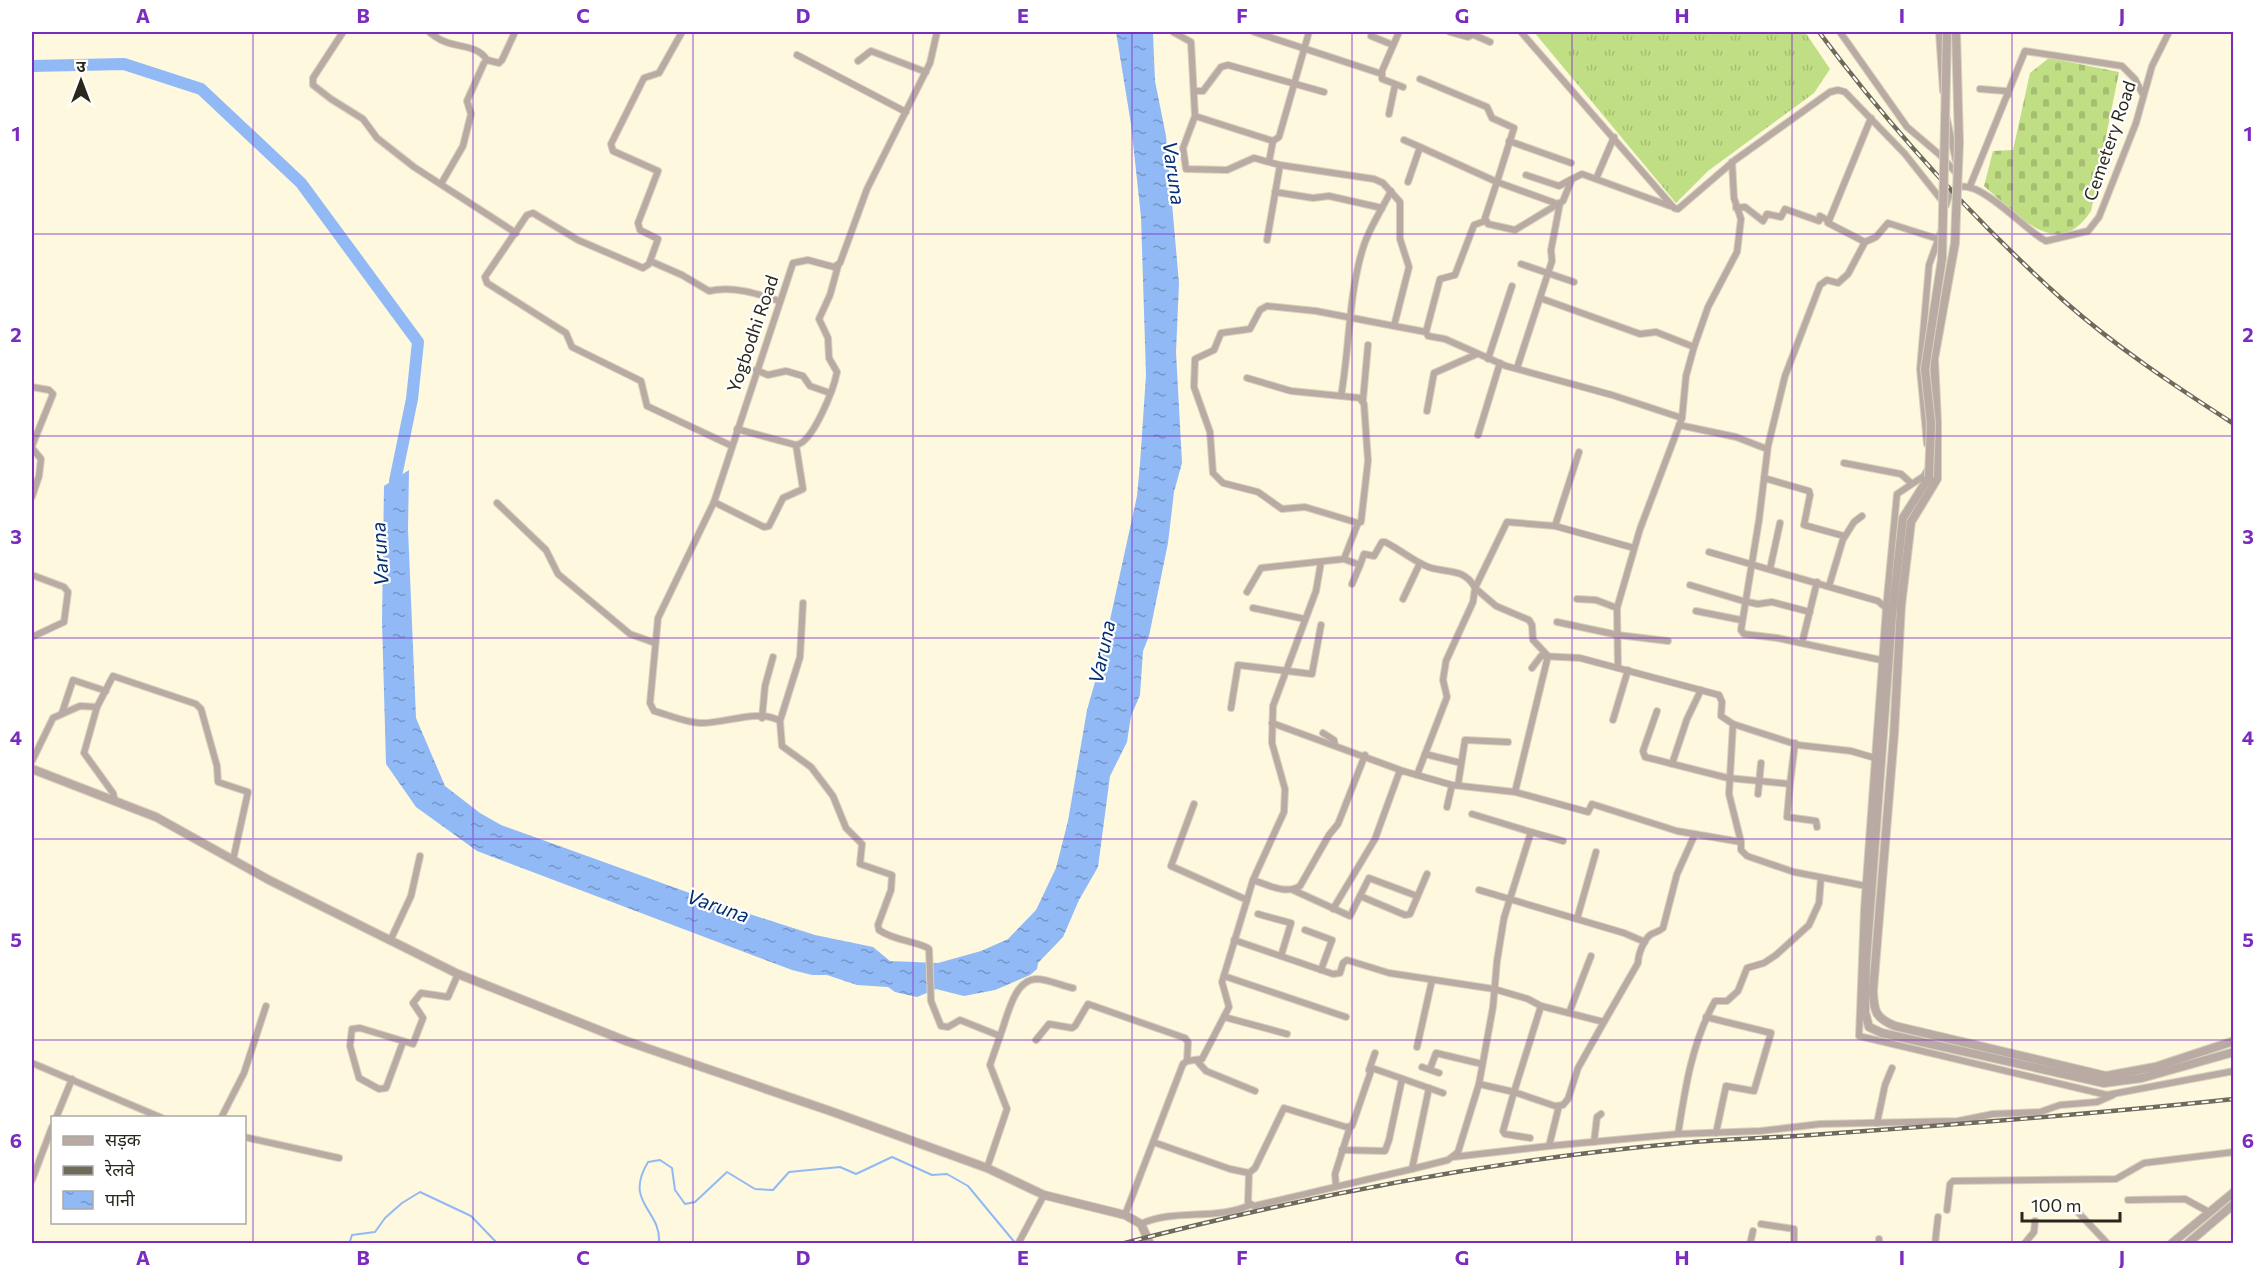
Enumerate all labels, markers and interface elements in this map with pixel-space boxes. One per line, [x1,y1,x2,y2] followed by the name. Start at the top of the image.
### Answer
[136,3,150,27] text: A
[356,3,370,27] text: B
[576,3,590,27] text: C
[796,3,810,27] text: D
[1017,3,1029,27] text: E
[1236,3,1248,27] text: F
[1455,3,1469,27] text: G
[1675,3,1690,27] text: H
[1899,3,1905,27] text: I
[2119,3,2125,27] text: J
[51,51,111,111] north arrow
[76,56,86,75] text: उ
[2078,78,2140,204] street label: Cemetery Road
[11,121,21,145] text: 1
[2243,121,2253,145] text: 1
[1159,139,1191,206] water label: Varuna
[722,272,782,395] street label: Yogbodhi Road
[10,322,22,346] text: 2
[2242,322,2254,346] text: 2
[365,521,393,587] water label: Varuna
[10,524,22,548] text: 3
[2242,524,2254,548] text: 3
[1083,618,1119,686] water label: Varuna
[10,725,22,749] text: 4
[2242,725,2254,749] text: 4
[684,883,753,927] water label: Varuna
[10,927,22,951] text: 5
[2242,927,2254,951] text: 5
[51,1116,246,1224] legend
[10,1128,22,1152] text: 6
[105,1128,142,1150] text: सड़क
[2242,1128,2254,1152] text: 6
[104,1158,136,1180] text: रेलवे
[2022,1185,2120,1223] scale bar
[105,1188,135,1210] text: पानी
[2031,1194,2081,1216] text: 100 m
[136,1245,150,1269] text: A
[356,1245,370,1269] text: B
[576,1245,590,1269] text: C
[796,1245,810,1269] text: D
[1017,1245,1029,1269] text: E
[1236,1245,1248,1269] text: F
[1455,1245,1469,1269] text: G
[1675,1245,1690,1269] text: H
[1899,1245,1905,1269] text: I
[2119,1245,2125,1269] text: J

